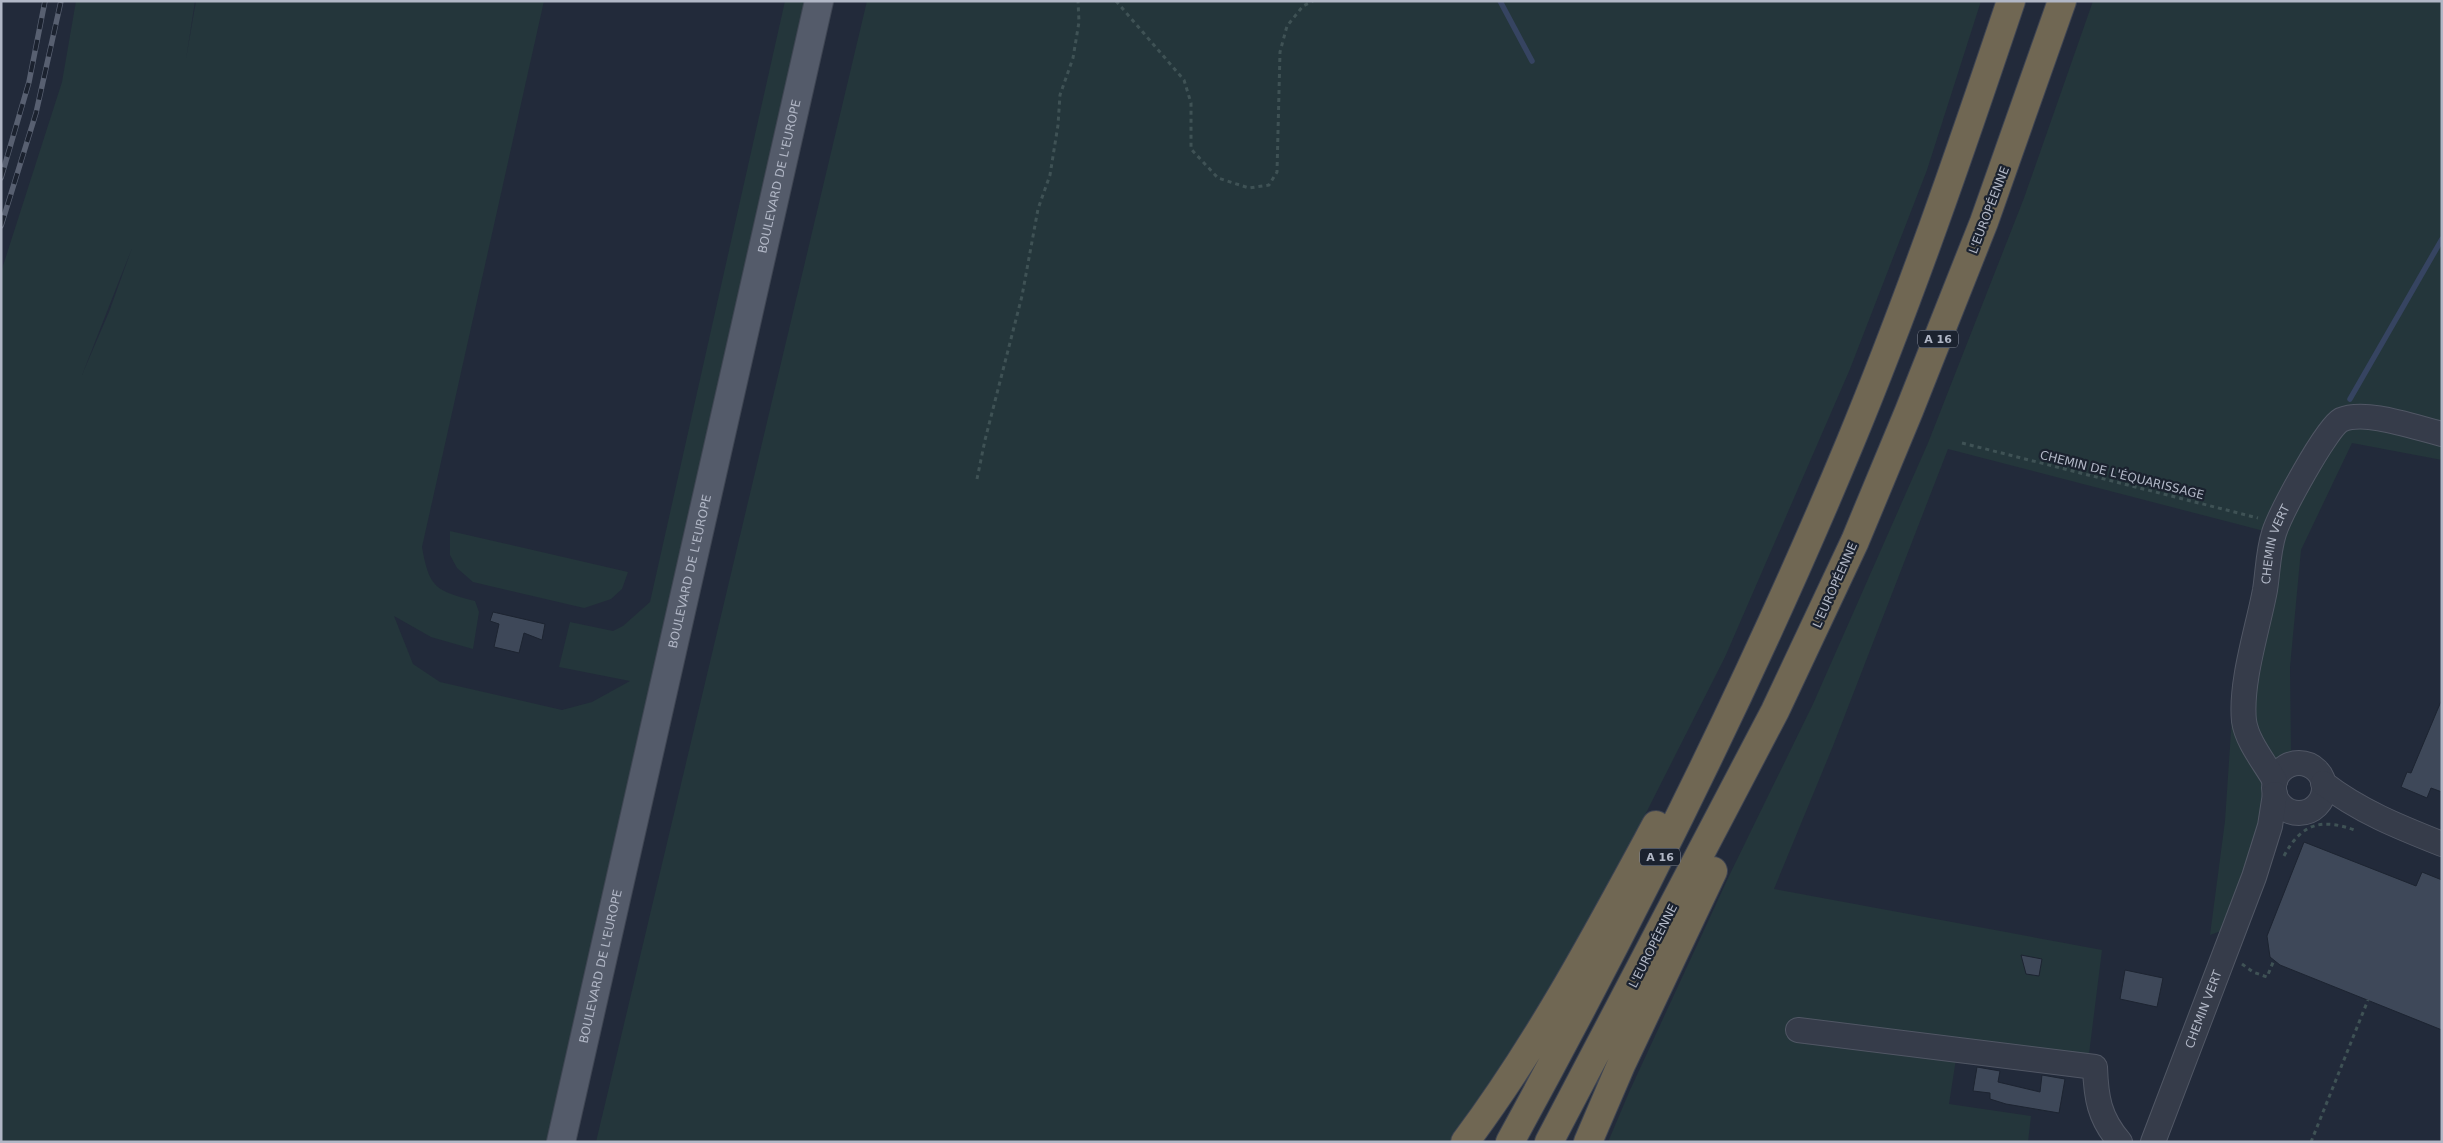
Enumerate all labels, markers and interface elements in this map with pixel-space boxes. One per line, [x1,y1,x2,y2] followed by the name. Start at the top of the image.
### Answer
[755,98,804,255] street label: BOULEVARD DE L'EUROPE
[1965,164,2012,255] street label: L'EUROPÉENNE
[1918,330,1958,348] road number: A 16
[2039,447,2206,502] street label: CHEMIN DE L'ÉQUARISSAGE
[666,493,714,650] street label: BOULEVARD DE L'EUROPE
[2259,502,2293,585] street label: CHEMIN VERT
[1809,540,1860,630] street label: L'EUROPÉENNE
[1640,849,1680,866] road number: A 16
[577,888,625,1045] street label: BOULEVARD DE L'EUROPE
[1625,901,1680,990] street label: L'EUROPÉENNE
[2182,968,2225,1050] street label: CHEMIN VERT

